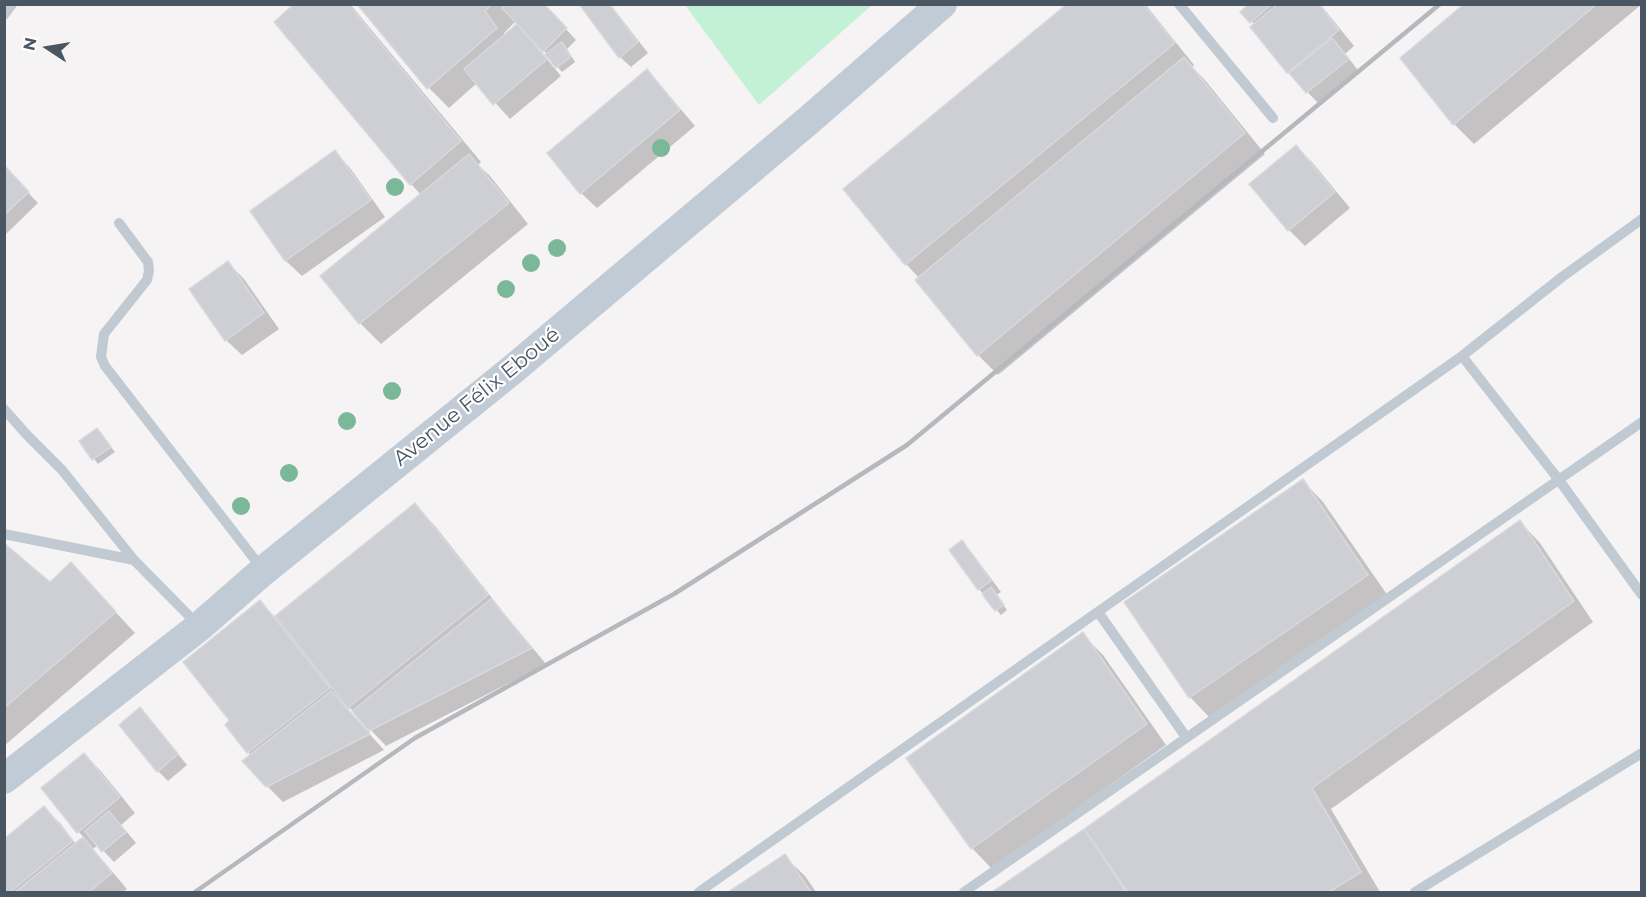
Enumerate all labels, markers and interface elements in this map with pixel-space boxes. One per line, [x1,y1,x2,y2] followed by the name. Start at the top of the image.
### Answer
[18,18,78,78] north arrow
[19,36,41,52] text: N
[389,322,565,472] street label: Avenue Félix Eboué

